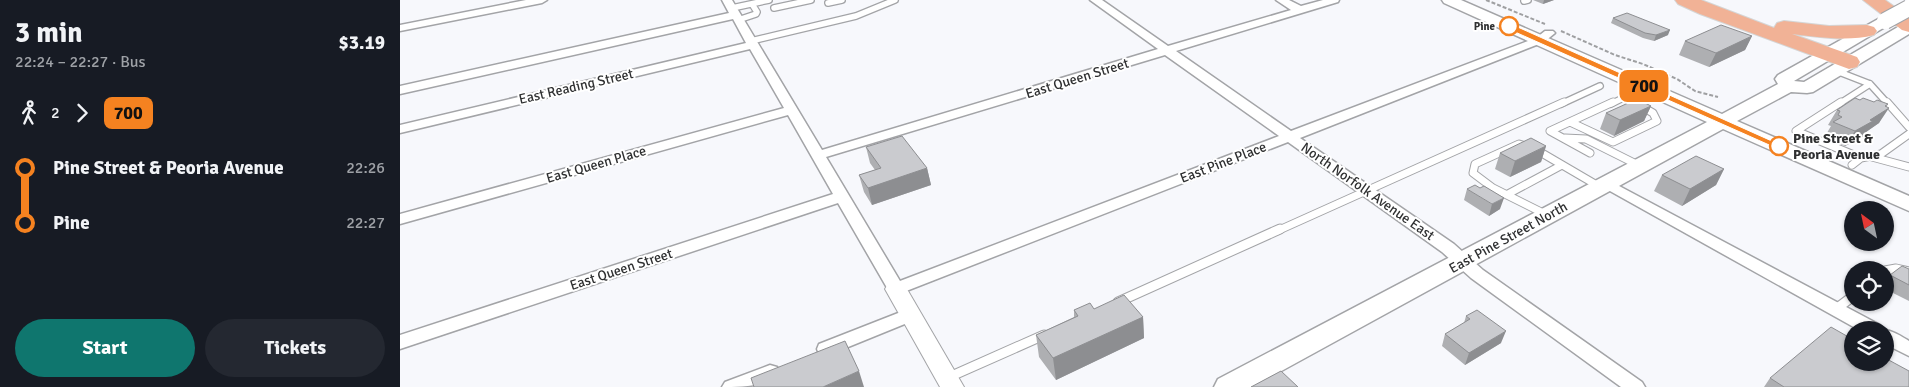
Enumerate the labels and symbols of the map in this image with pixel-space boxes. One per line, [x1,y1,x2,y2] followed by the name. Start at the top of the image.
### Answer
[1499,16,1519,36] marker: Pine
[1474,20,1496,33] place label: Pine
[1024,55,1131,102] street label: East Queen Street
[517,65,635,108] street label: East Reading Street
[1615,70,1673,102] line badge: 700
[1793,130,1880,163] place label: Pine Street & Peoria Avenue
[1769,136,1789,156] marker: Pine Street & Peoria Avenue
[1178,138,1269,187] street label: East Pine Place
[1298,139,1438,244] street label: North Norfolk Avenue East
[544,142,648,187] street label: East Queen Place
[1446,198,1570,277] street label: East Pine Street North
[1844,201,1894,251] north arrow
[568,245,675,294] street label: East Queen Street

